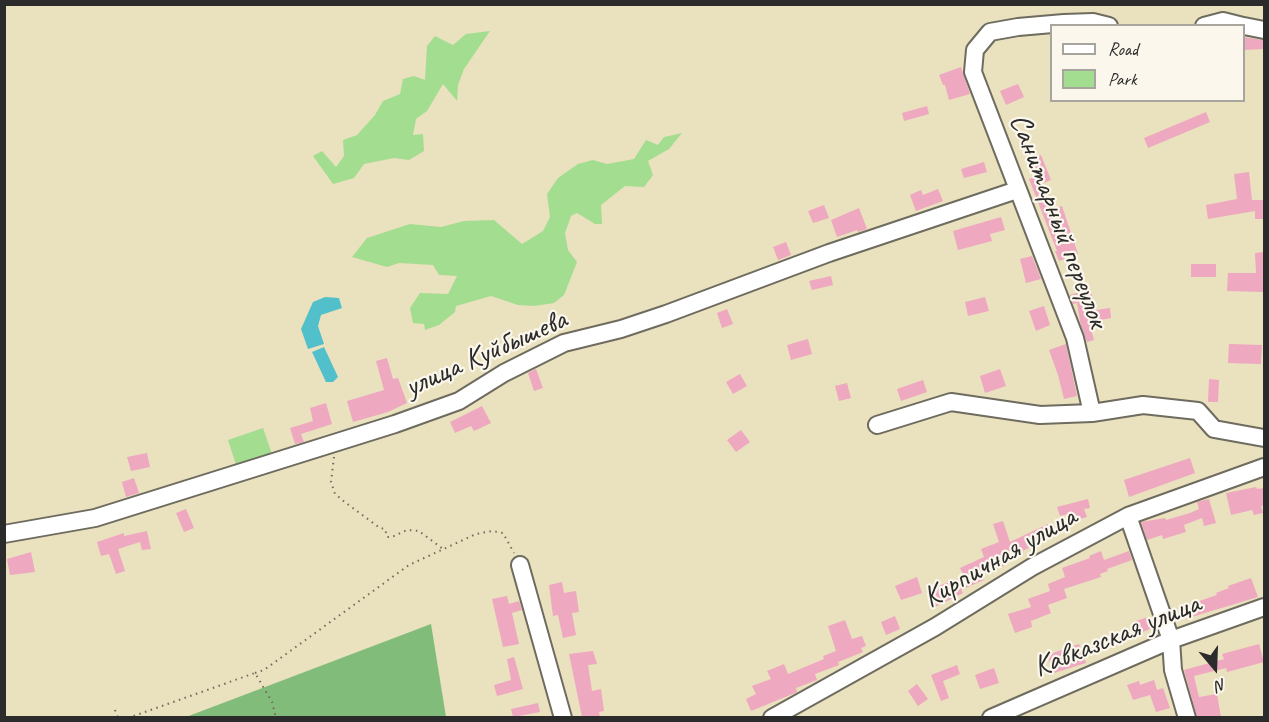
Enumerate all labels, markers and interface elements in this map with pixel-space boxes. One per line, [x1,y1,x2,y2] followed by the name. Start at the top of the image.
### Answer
[1050,24,1245,102] legend
[1108,38,1138,60] text: Road
[1108,68,1137,90] text: Park
[1001,109,1115,333] street label: Санитарный переулок
[399,302,573,406] street label: улица Куйбышева
[917,500,1083,616] street label: Кирпичная улица
[1028,586,1206,686] street label: Кавказская улица
[1185,638,1245,698] north arrow
[1213,674,1229,696] text: N

